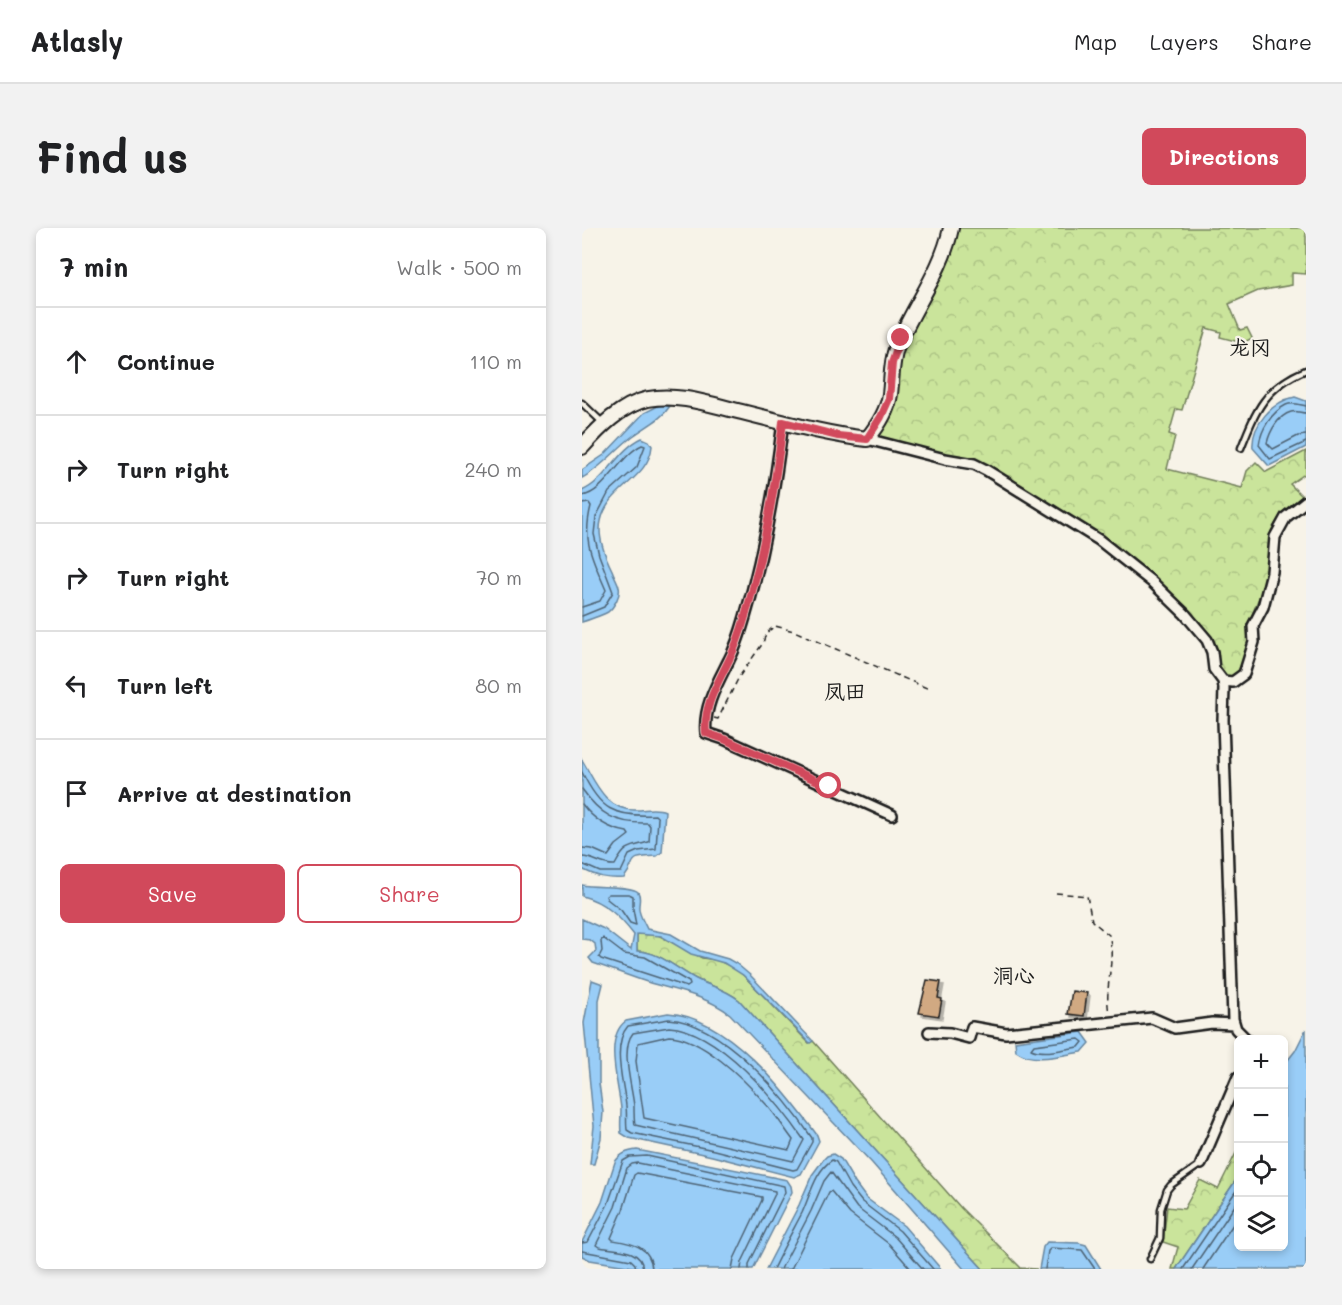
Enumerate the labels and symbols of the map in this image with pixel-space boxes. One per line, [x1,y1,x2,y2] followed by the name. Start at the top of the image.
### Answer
[887,324,913,350] route end
[1229,333,1271,360] district label: 龙冈
[824,677,866,704] district label: 凤田
[815,772,841,798] route start
[993,961,1035,988] district label: 洞心

